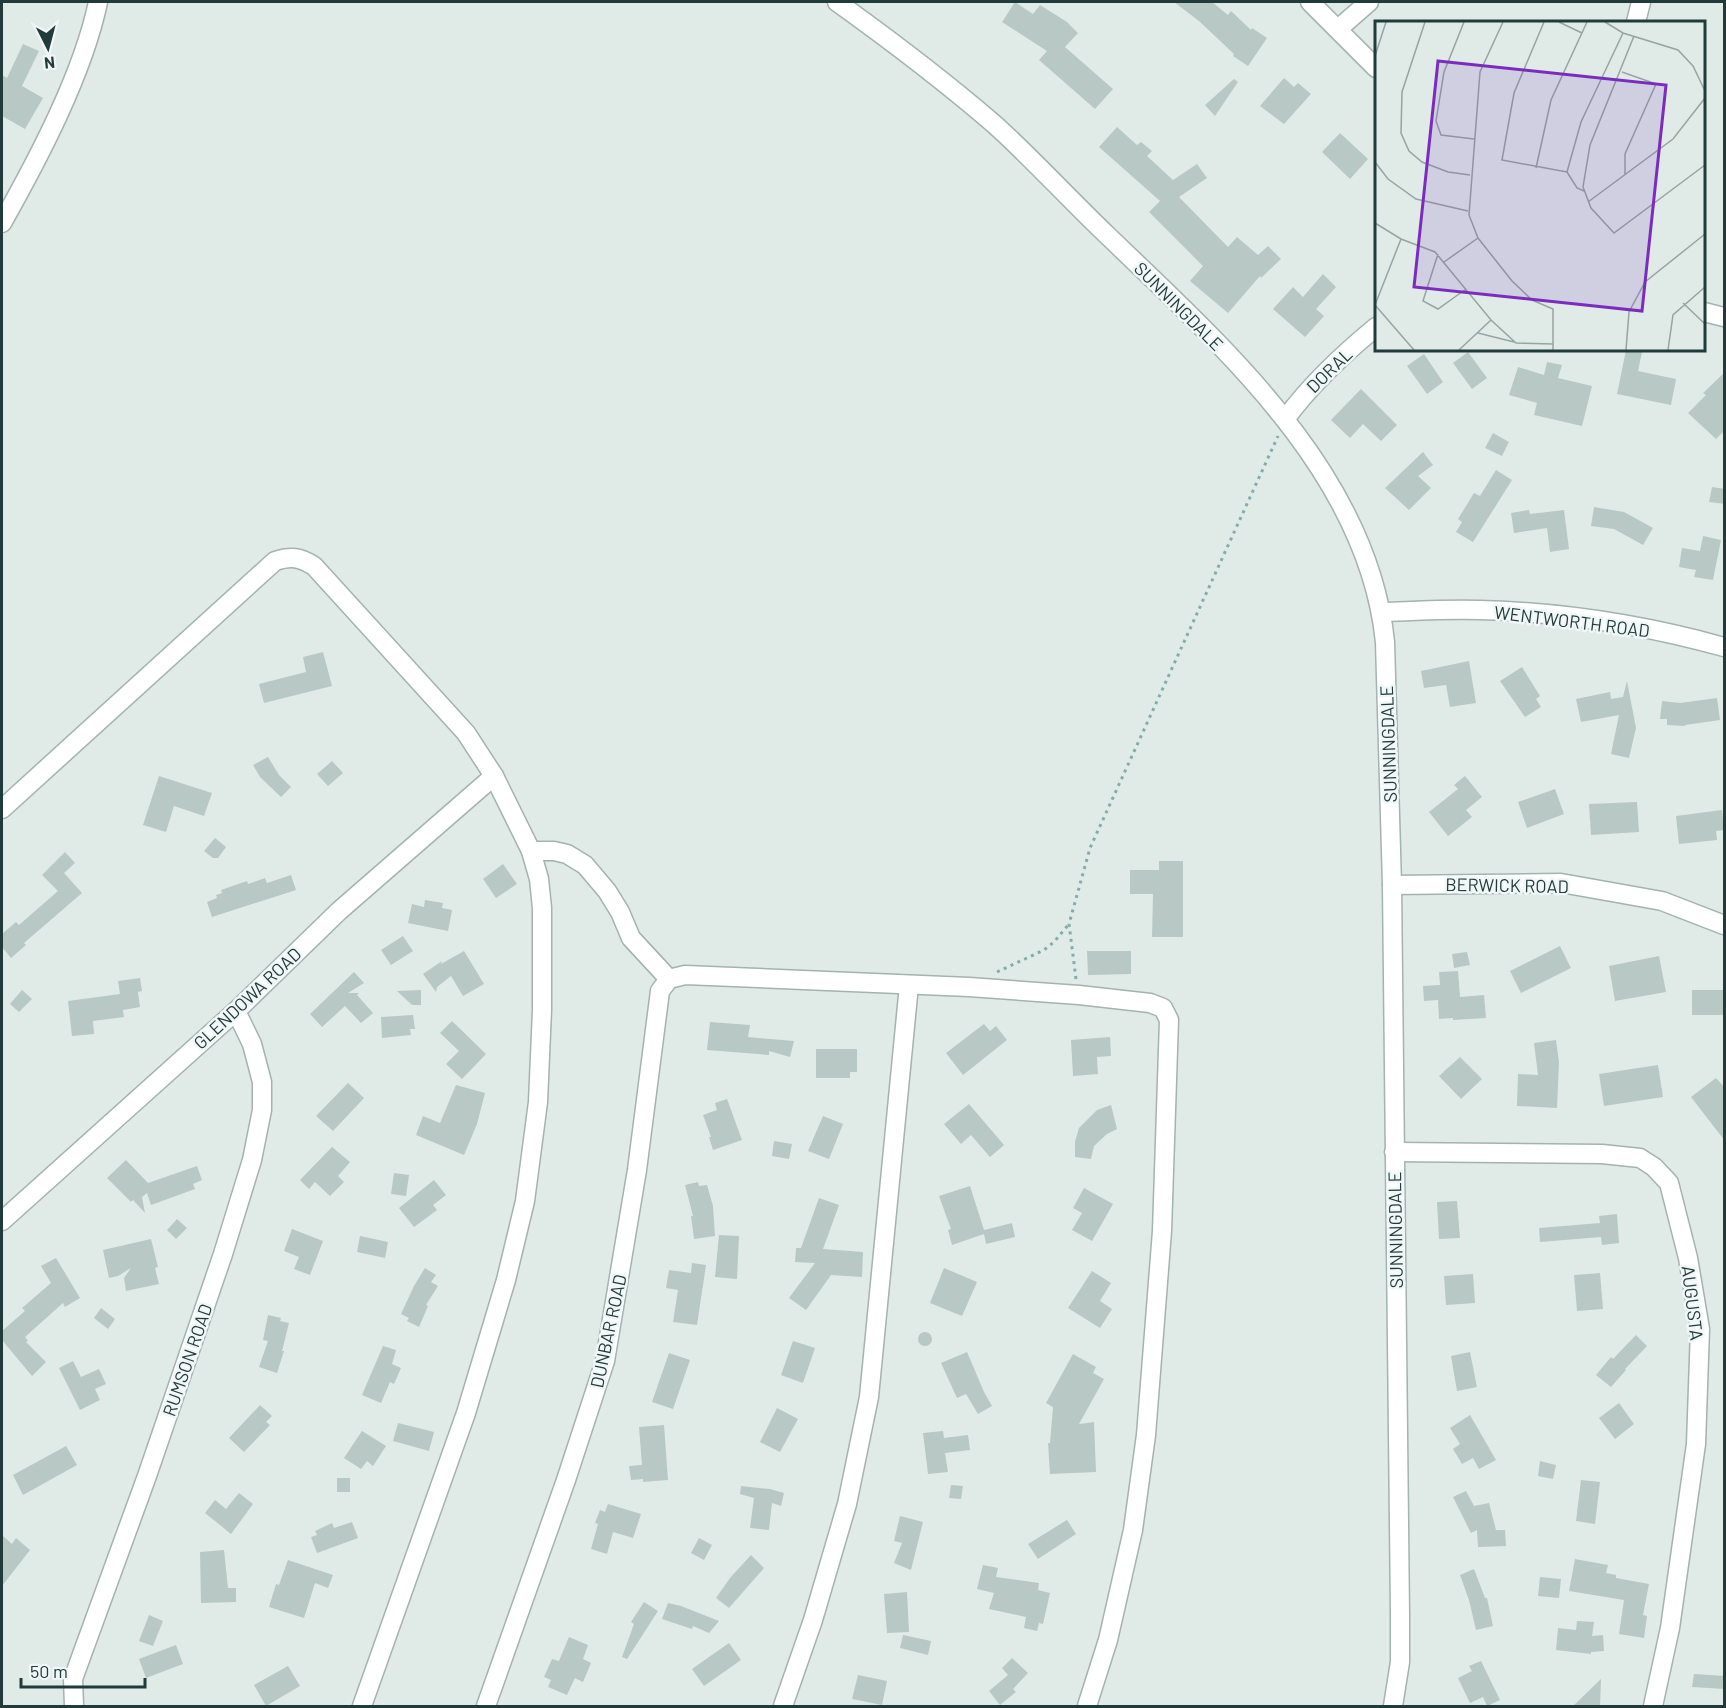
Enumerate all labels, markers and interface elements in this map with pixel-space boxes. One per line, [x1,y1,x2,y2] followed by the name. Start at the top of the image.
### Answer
[18,18,78,78] north arrow
[1375,21,1705,351] inset map
[43,53,56,73] text: N
[1130,257,1228,355] street label: SUNNINGDALE
[1302,343,1356,397] street label: DORAL
[1493,601,1651,641] street label: WENTWORTH ROAD
[1375,685,1401,803] street label: SUNNINGDALE
[1445,873,1569,897] street label: BERWICK ROAD
[189,943,305,1053] street label: GLENDOWA ROAD
[1383,1171,1407,1289] street label: SUNNINGDALE
[1677,1264,1709,1342] street label: AUGUSTA
[585,1272,631,1390] street label: DUNBAR ROAD
[158,1301,216,1419] street label: RUMSON ROAD
[21,1651,146,1689] scale bar
[30,1660,68,1682] text: 50 m

